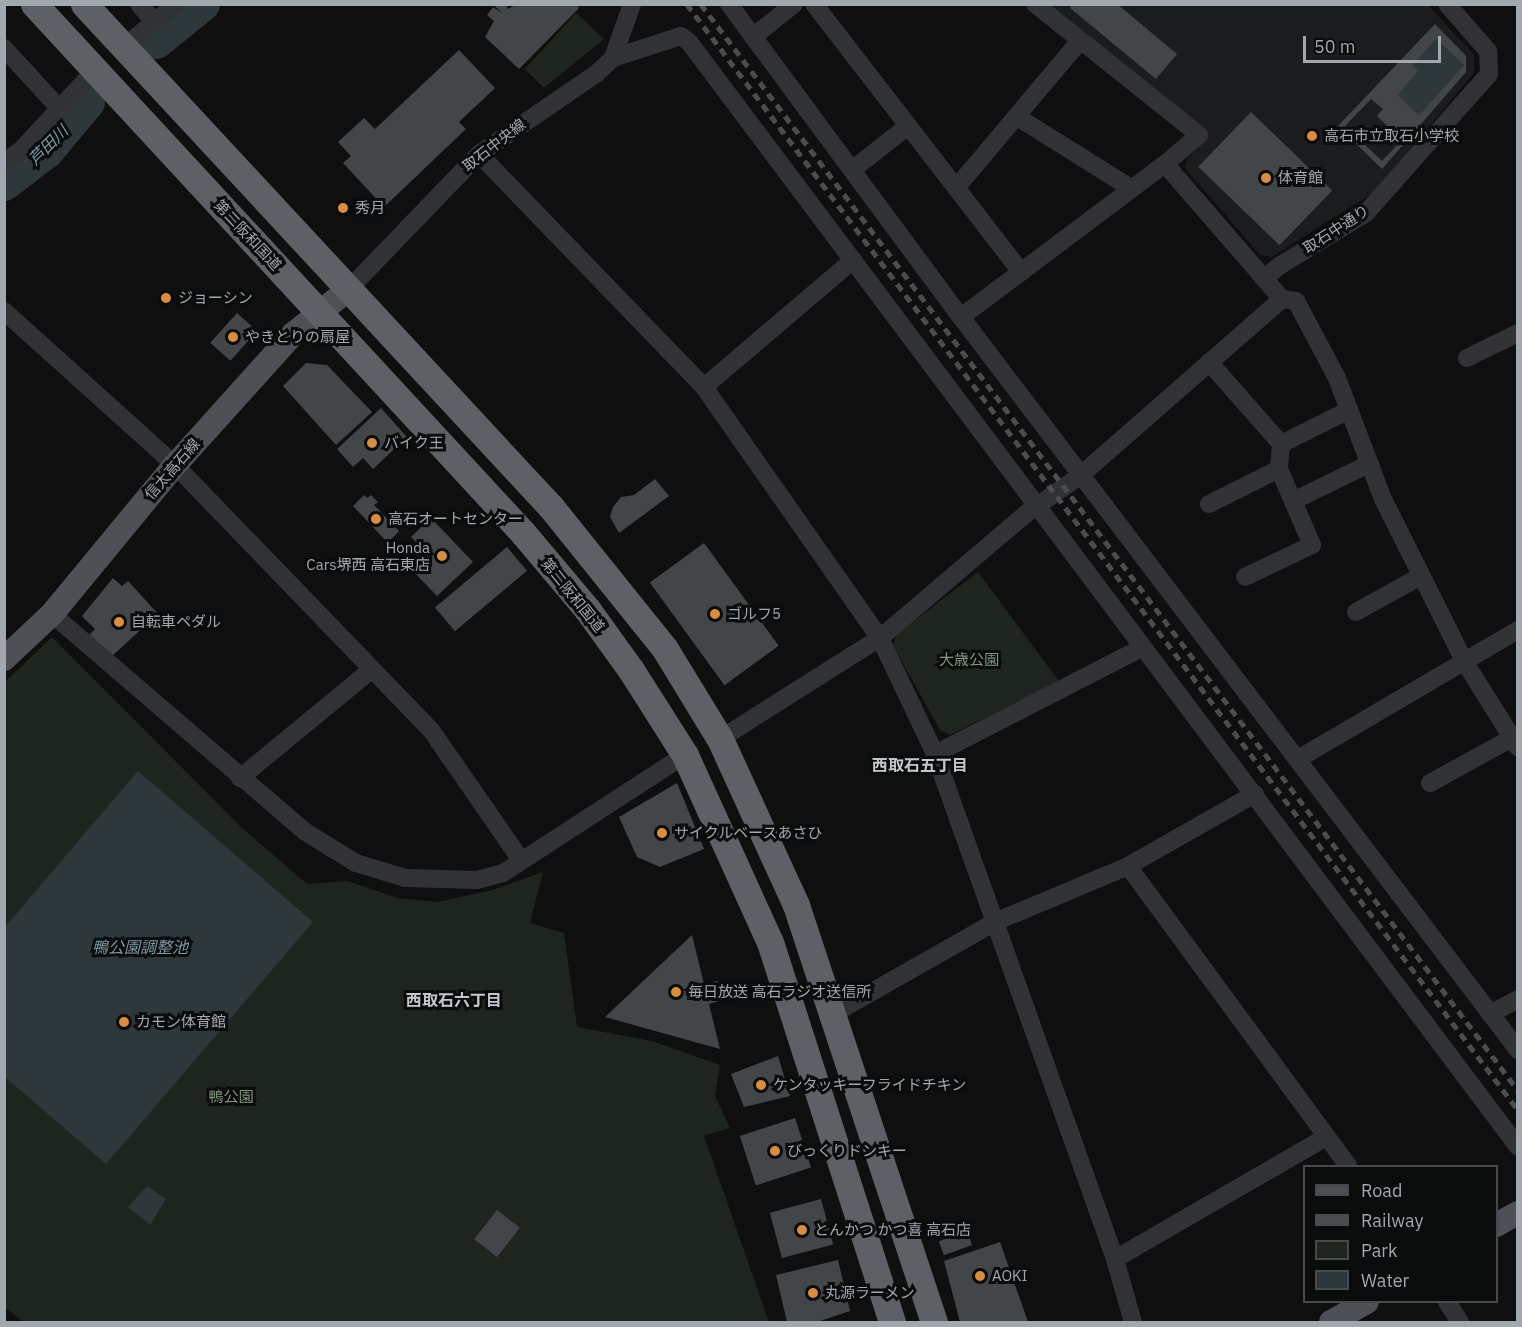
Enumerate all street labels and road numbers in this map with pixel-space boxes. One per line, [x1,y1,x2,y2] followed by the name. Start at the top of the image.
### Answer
[459,115,529,175] street label: 取石中央線
[211,196,285,274] street label: 第二阪和国道
[1300,201,1372,257] street label: 取石中通り
[141,435,203,503] street label: 信太高石線
[538,554,608,636] street label: 第二阪和国道

